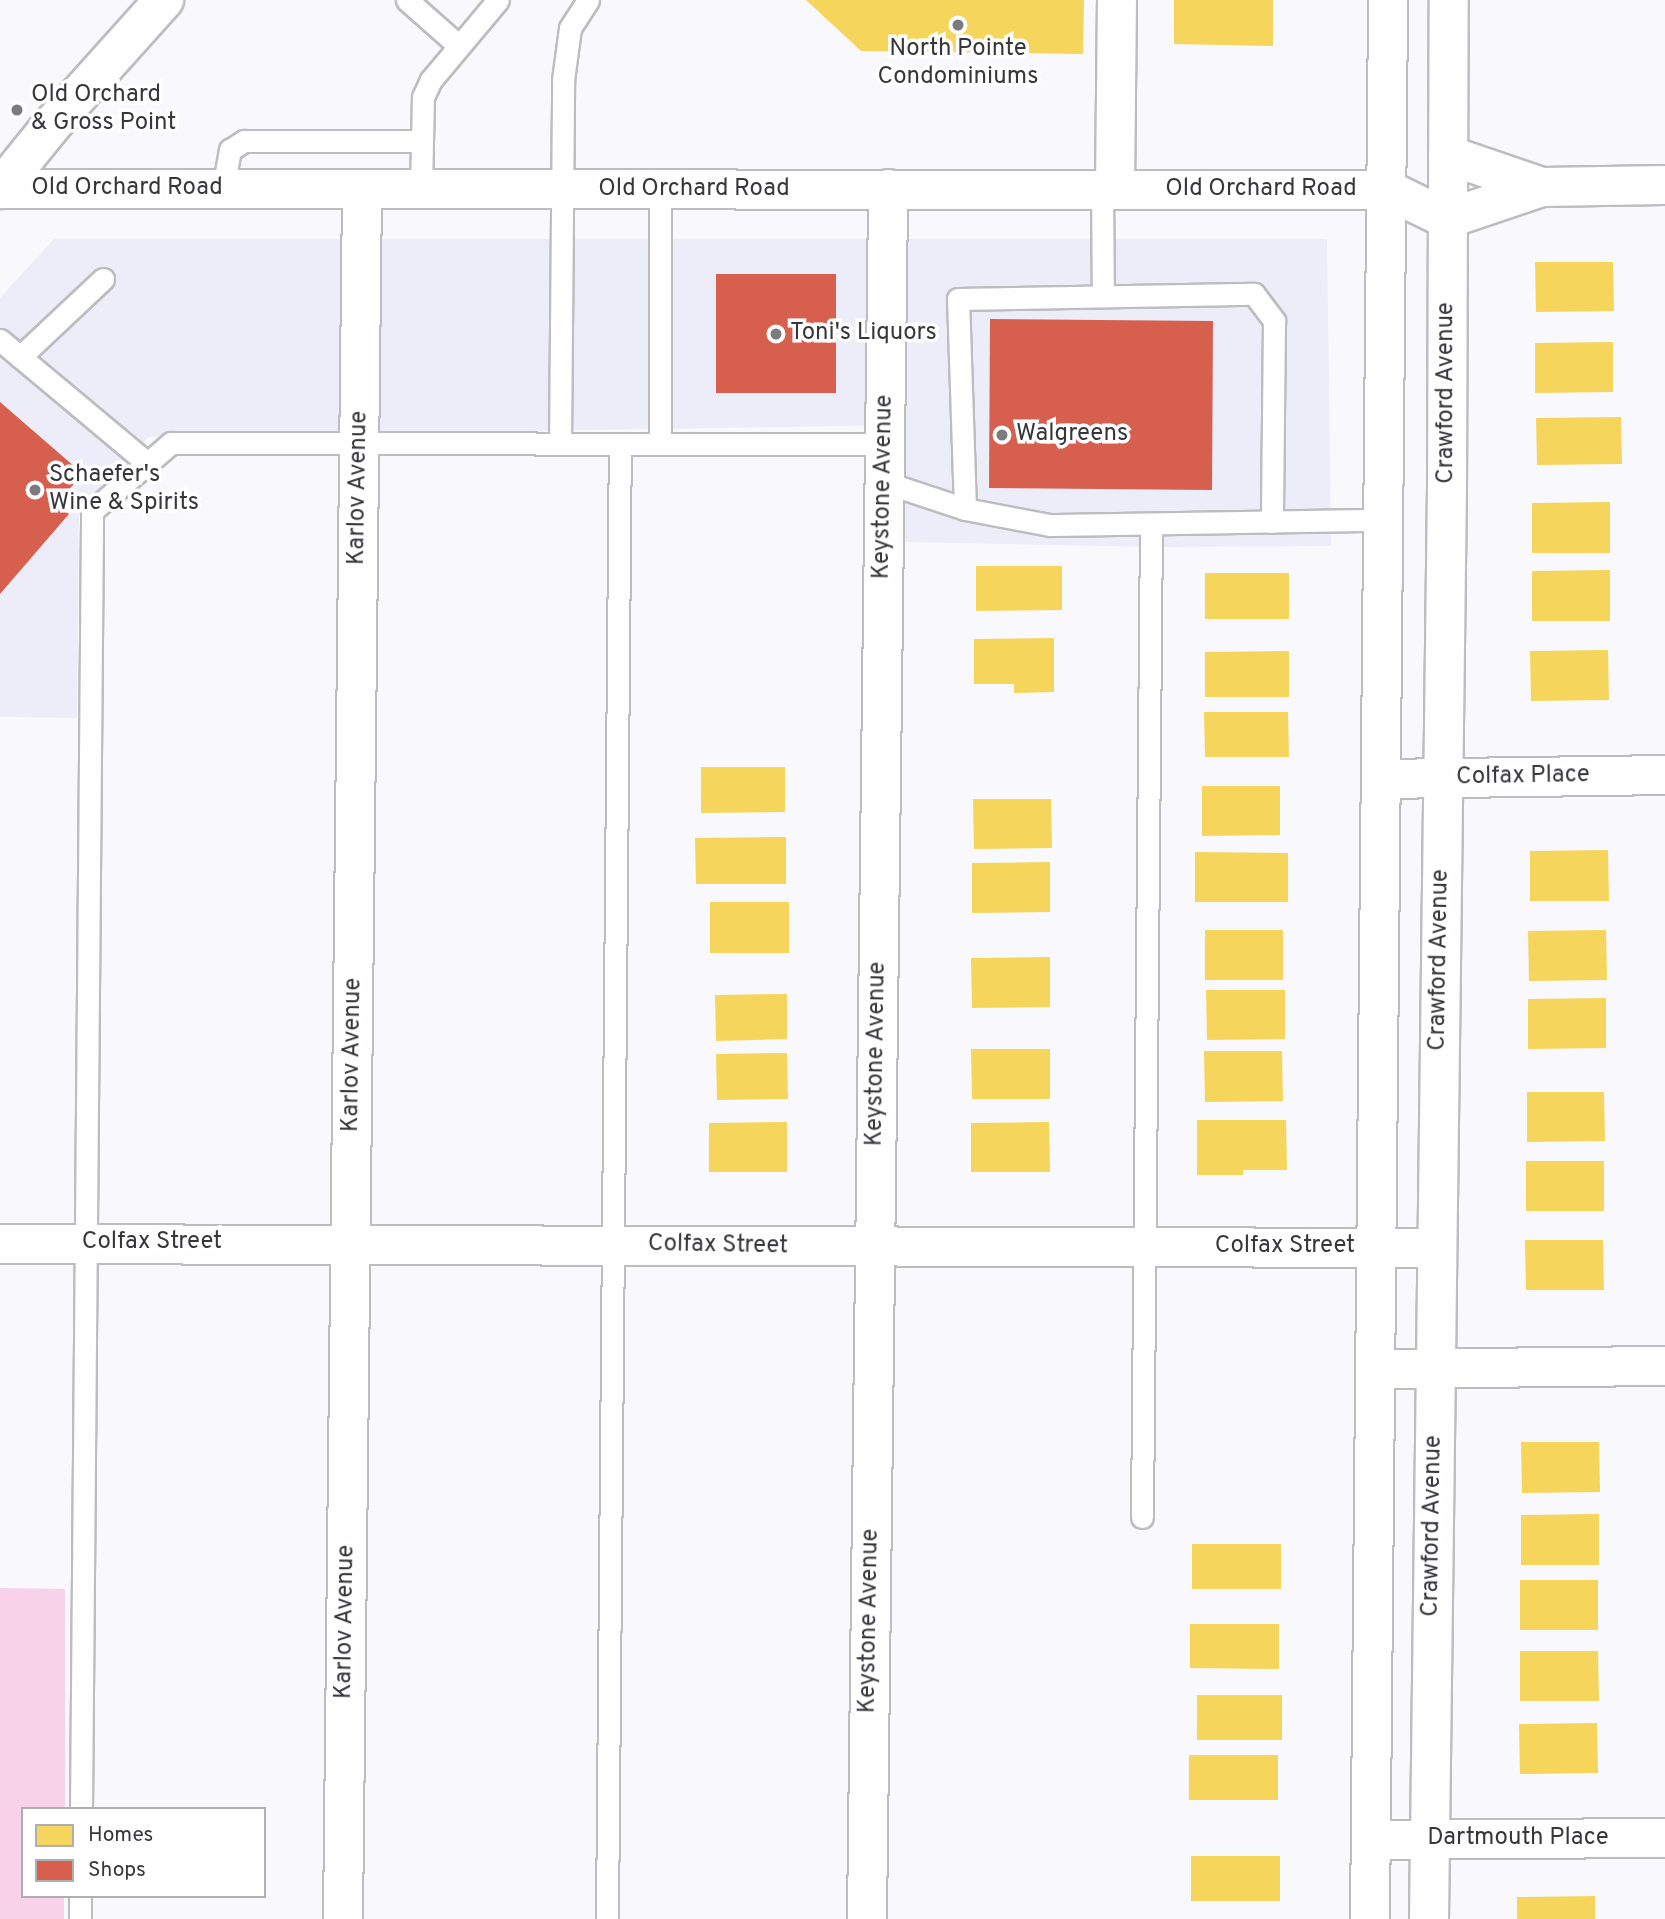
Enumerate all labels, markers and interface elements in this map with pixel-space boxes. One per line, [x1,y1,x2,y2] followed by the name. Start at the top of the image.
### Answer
[950,17,966,33] marker: North Pointe Condominiums
[878,36,1038,92] place label: North Pointe Condominiums
[31,82,176,138] place label: Old Orchard & Gross Point
[9,102,25,118] marker: Old Orchard & Gross Point
[31,175,223,203] street label: Old Orchard Road
[598,176,790,204] street label: Old Orchard Road
[1165,176,1357,204] street label: Old Orchard Road
[1433,302,1461,484] street label: Crawford Avenue
[790,320,937,348] place label: Toni's Liquors
[768,326,784,342] marker: Toni's Liquors
[868,394,900,580] street label: Keystone Avenue
[343,410,375,566] street label: Karlov Avenue
[1016,421,1128,449] place label: Walgreens
[994,427,1010,443] marker: Walgreens
[49,462,199,518] place label: Schaefer's Wine & Spirits
[27,482,43,498] marker: Schaefer's Wine & Spirits
[1456,761,1590,793] street label: Colfax Place
[1424,868,1456,1052] street label: Crawford Avenue
[861,961,893,1147] street label: Keystone Avenue
[337,977,369,1133] street label: Karlov Avenue
[82,1229,222,1257] street label: Colfax Street
[648,1230,788,1262] street label: Colfax Street
[1215,1233,1355,1261] street label: Colfax Street
[1417,1434,1449,1618] street label: Crawford Avenue
[854,1528,886,1714] street label: Keystone Avenue
[330,1544,362,1700] street label: Karlov Avenue
[21,1807,266,1898] legend
[88,1822,153,1849] text: Homes
[1427,1825,1609,1853] street label: Dartmouth Place
[88,1857,146,1884] text: Shops

